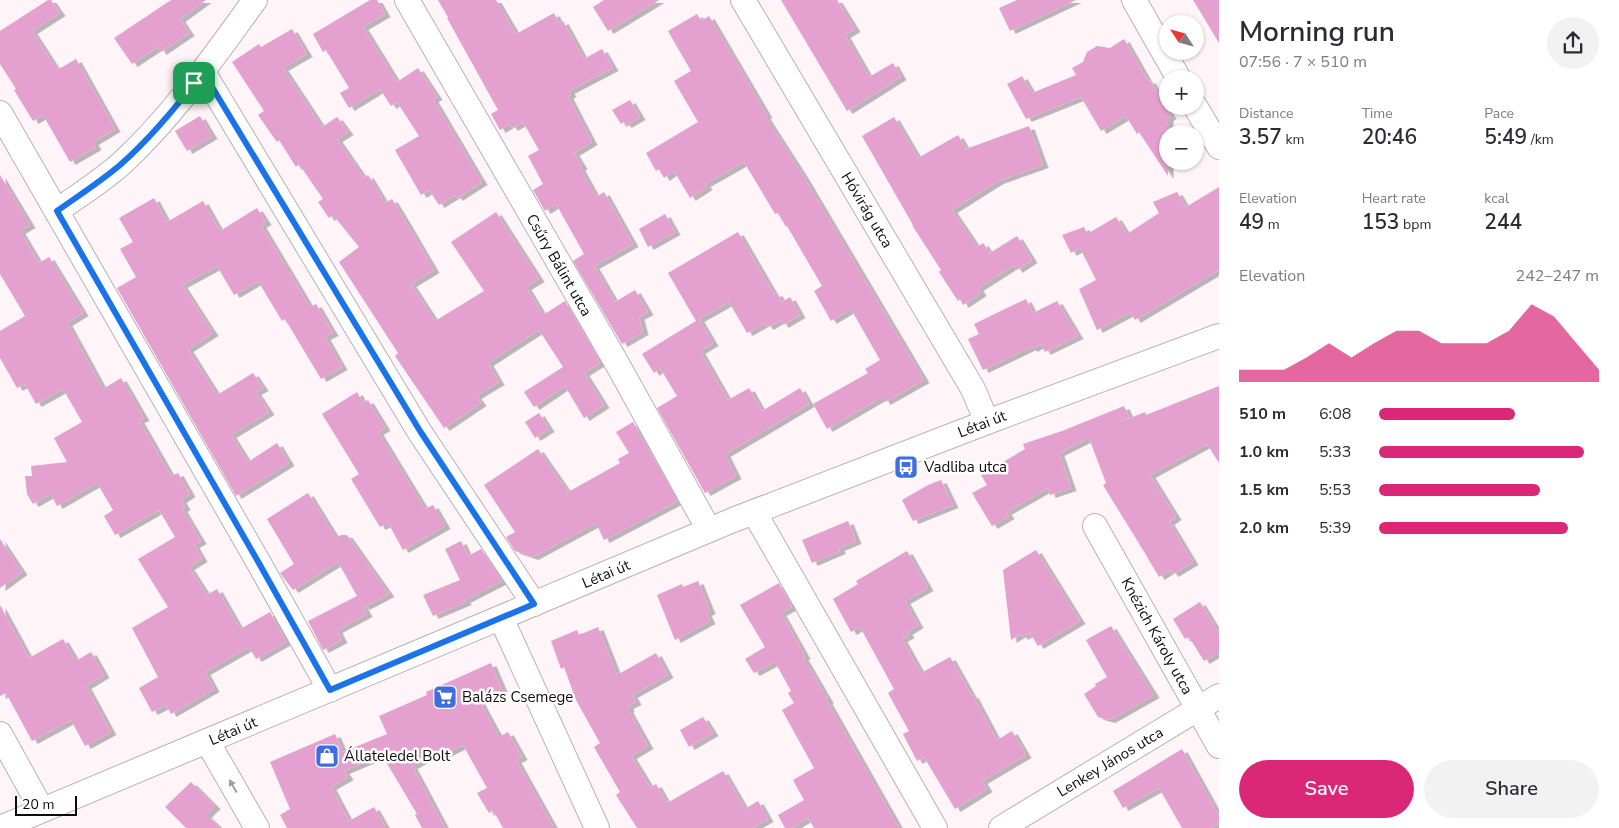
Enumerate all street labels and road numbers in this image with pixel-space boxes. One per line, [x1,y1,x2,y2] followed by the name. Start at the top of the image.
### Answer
[836,168,898,252] street label: Hóvirág utca
[522,210,596,320] street label: Csűry Bálint utca
[955,405,1010,442] street label: Létai út
[579,555,634,593] street label: Létai út
[1117,574,1197,698] street label: Knézich Károly utca
[206,712,261,750] street label: Létai út
[1053,722,1167,802] street label: Lenkey János utca

